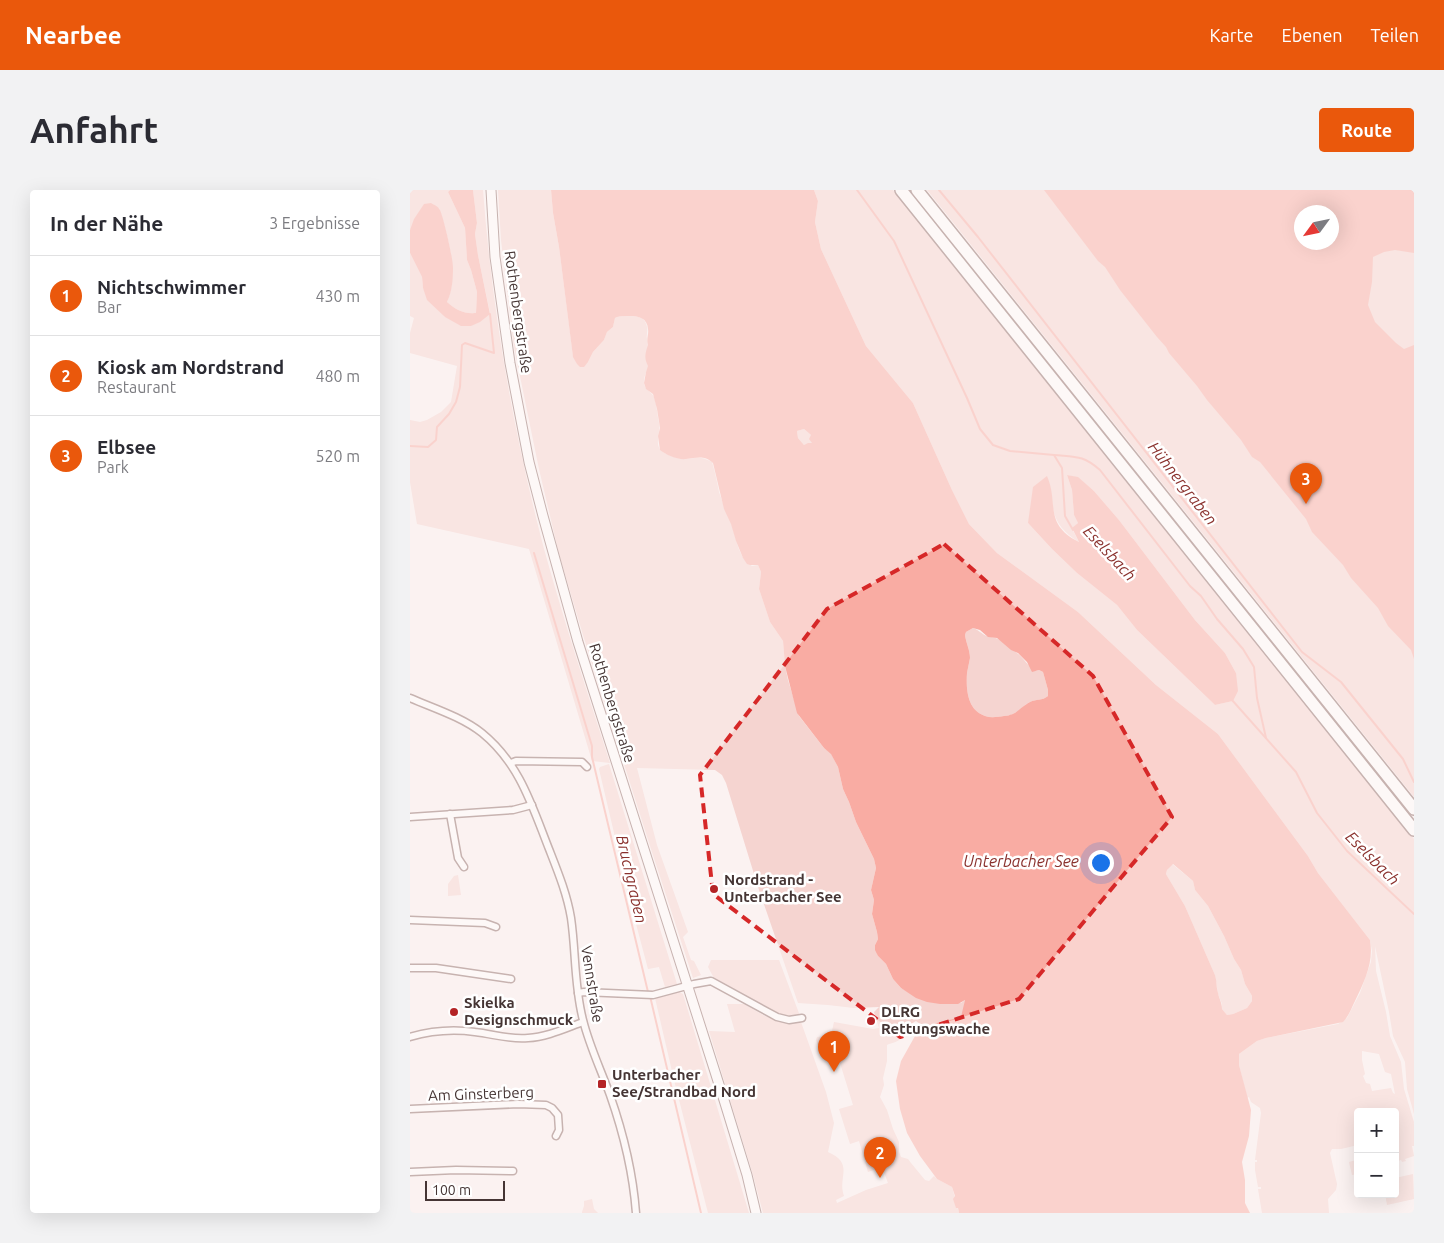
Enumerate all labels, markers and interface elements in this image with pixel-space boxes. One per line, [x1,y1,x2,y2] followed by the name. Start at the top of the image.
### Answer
[25,22,122,49] text: Nearbee
[1210,25,1254,45] text: Karte
[1282,25,1343,45] text: Ebenen
[1371,25,1419,45] text: Teilen
[1319,108,1414,152] button: Route
[30,110,158,150] text: Anfahrt
[1294,205,1339,250] north arrow
[50,211,163,235] text: In der Nähe
[269,214,360,232] text: 3 Ergebnisse
[501,249,536,374] street label: Rothenbergstraße
[97,276,246,298] text: Nichtschwimmer
[61,287,71,305] text: 1
[315,287,360,305] text: 430 m
[97,298,121,316] text: Bar
[97,356,284,378] text: Kiosk am Nordstrand
[61,367,71,385] text: 2
[315,367,360,385] text: 480 m
[97,378,176,396] text: Restaurant
[97,436,156,458] text: Elbsee
[1145,438,1221,528] water label: Hühnergraben
[61,447,71,465] text: 3
[315,447,360,465] text: 520 m
[97,458,129,476] text: Park
[1290,463,1322,504] pin: 3
[1080,522,1140,584] water label: Eselsbach
[586,641,639,765] street label: Rothenbergstraße
[1342,827,1404,889] water label: Eselsbach
[613,833,651,925] water label: Bruchgraben
[1088,850,1114,876] your location
[963,852,1079,870] water label: Unterbacher See
[724,871,842,905] place label: Nordstrand - Unterbacher See
[708,883,720,895] marker: Nordstrand - Unterbacher See
[578,944,607,1024] street label: Vennstraße
[464,994,574,1028] place label: Skielka Designschmuck
[881,1003,990,1037] place label: DLRG Rettungswache
[448,1006,460,1018] marker: Skielka Designschmuck
[865,1015,877,1027] marker: DLRG Rettungswache
[818,1031,850,1072] pin: 1
[612,1066,756,1100] place label: Unterbacher See/Strandbad Nord
[596,1078,608,1090] marker: Unterbacher See/Strandbad Nord
[428,1083,534,1104] street label: Am Ginsterberg
[1354,1108,1399,1198] map controls
[1354,1108,1399,1153] button: +
[864,1137,896,1178] pin: 2
[1354,1153,1399,1198] button: −
[425,1178,505,1201] scale bar
[432,1182,471,1198] text: 100 m

